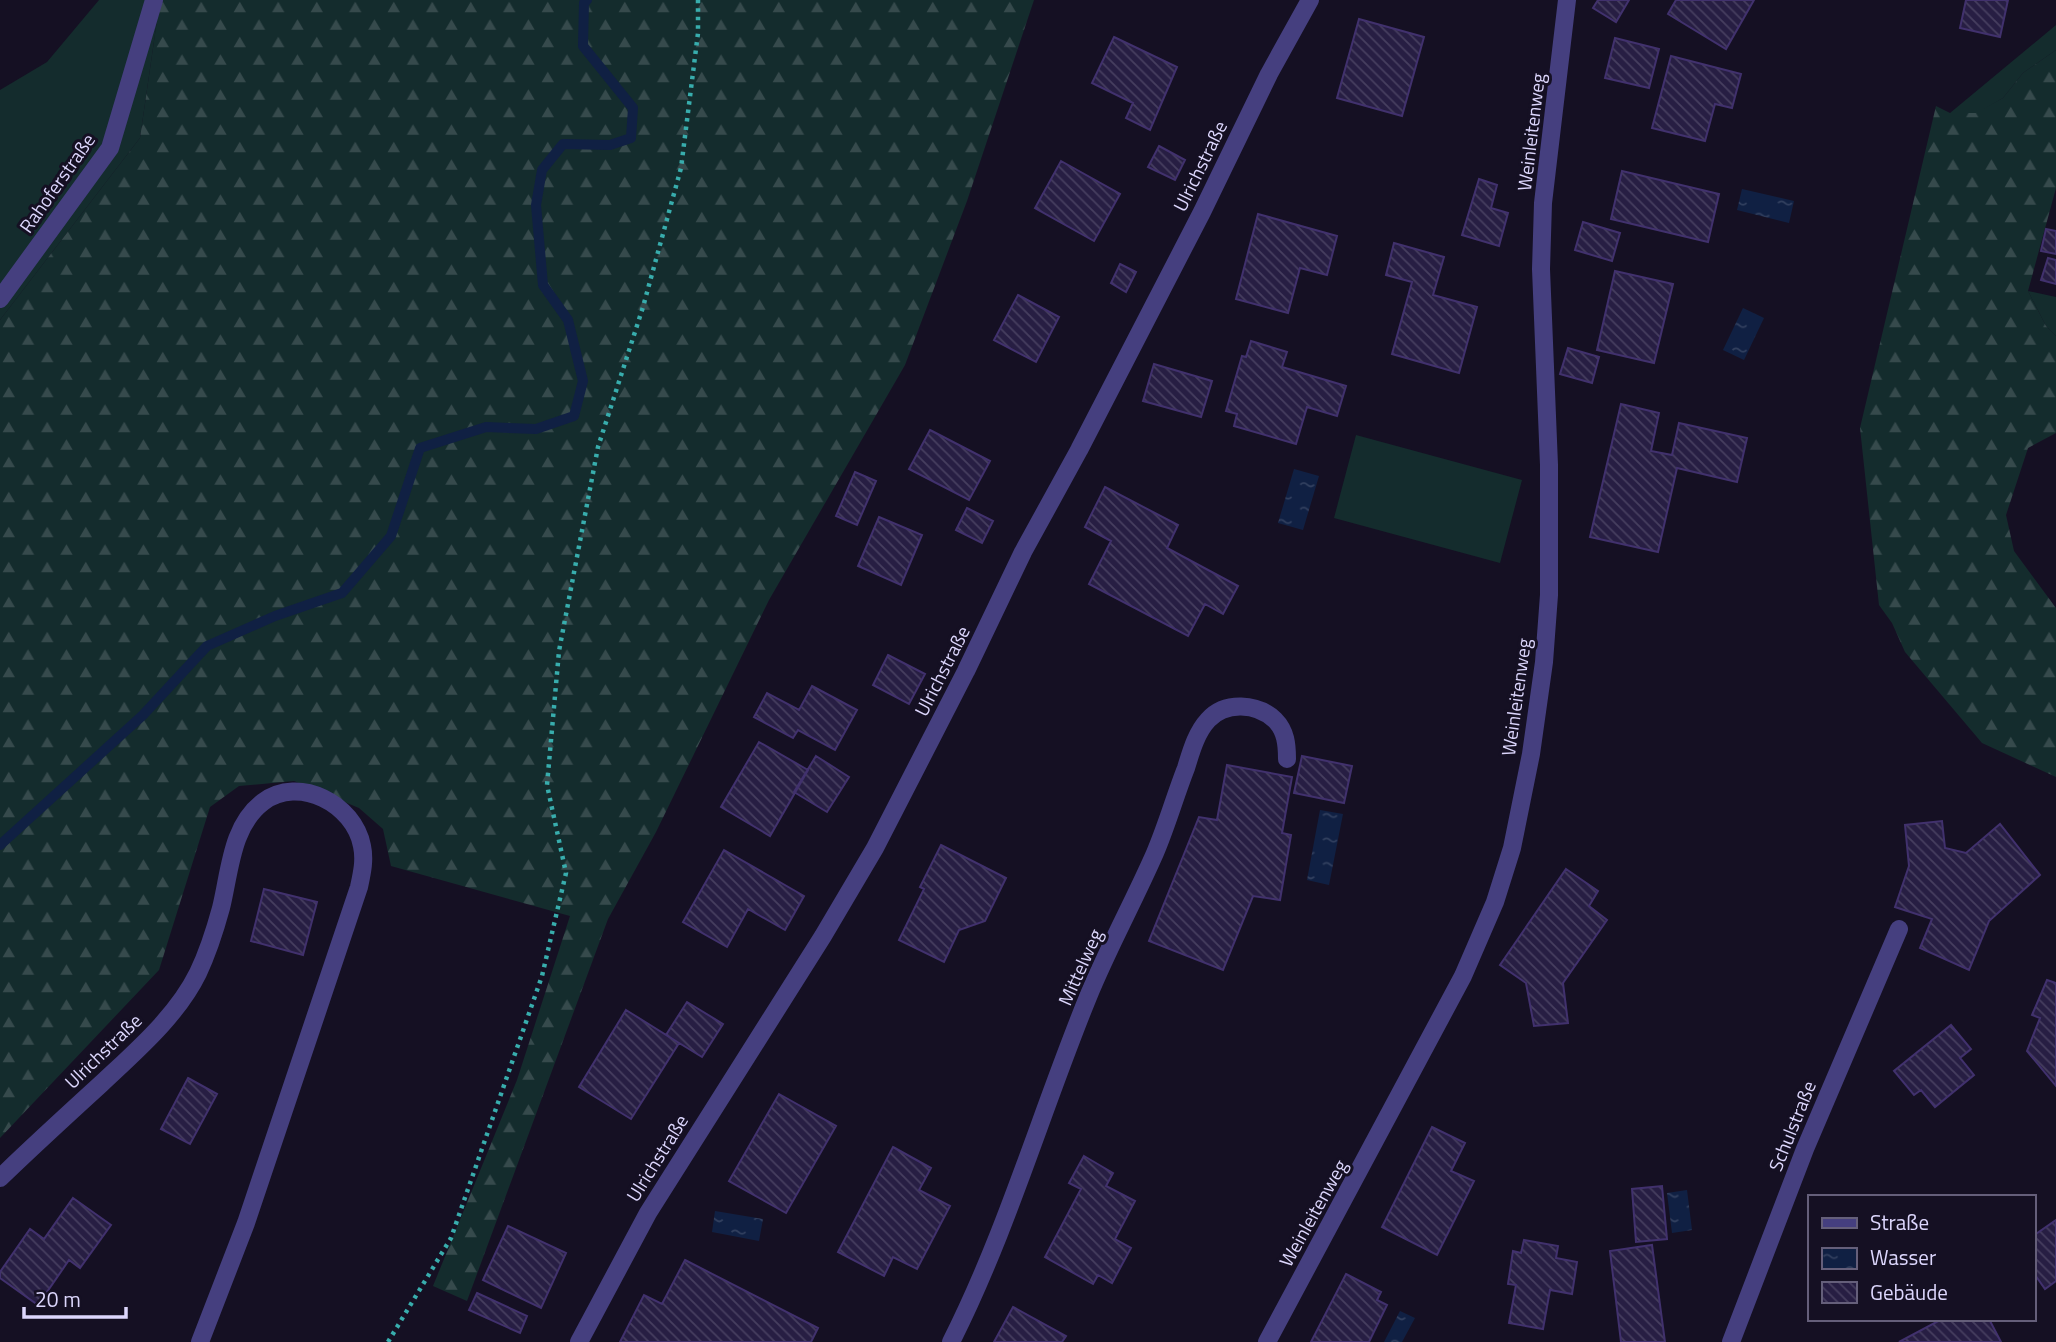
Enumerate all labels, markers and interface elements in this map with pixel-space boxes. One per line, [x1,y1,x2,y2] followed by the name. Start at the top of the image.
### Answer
[1509,71,1552,193] street label: Weinleitenweg
[1165,115,1234,216] street label: Ulrichstraße
[11,127,102,238] street label: Rahoferstraße
[906,621,977,721] street label: Ulrichstraße
[1493,636,1538,758] street label: Weinleitenweg
[1050,924,1109,1010] street label: Mittelweg
[57,1006,148,1095] street label: Ulrichstraße
[1760,1076,1823,1175] street label: Schulstraße
[618,1109,695,1207] street label: Ulrichstraße
[1271,1154,1354,1272] street label: Weinleitenweg
[1808,1195,2035,1321] legend
[1870,1206,1929,1238] text: Straße
[1870,1241,1936,1273] text: Wasser
[24,1276,126,1320] scale bar
[1870,1276,1948,1308] text: Gebäude
[35,1283,81,1315] text: 20 m

